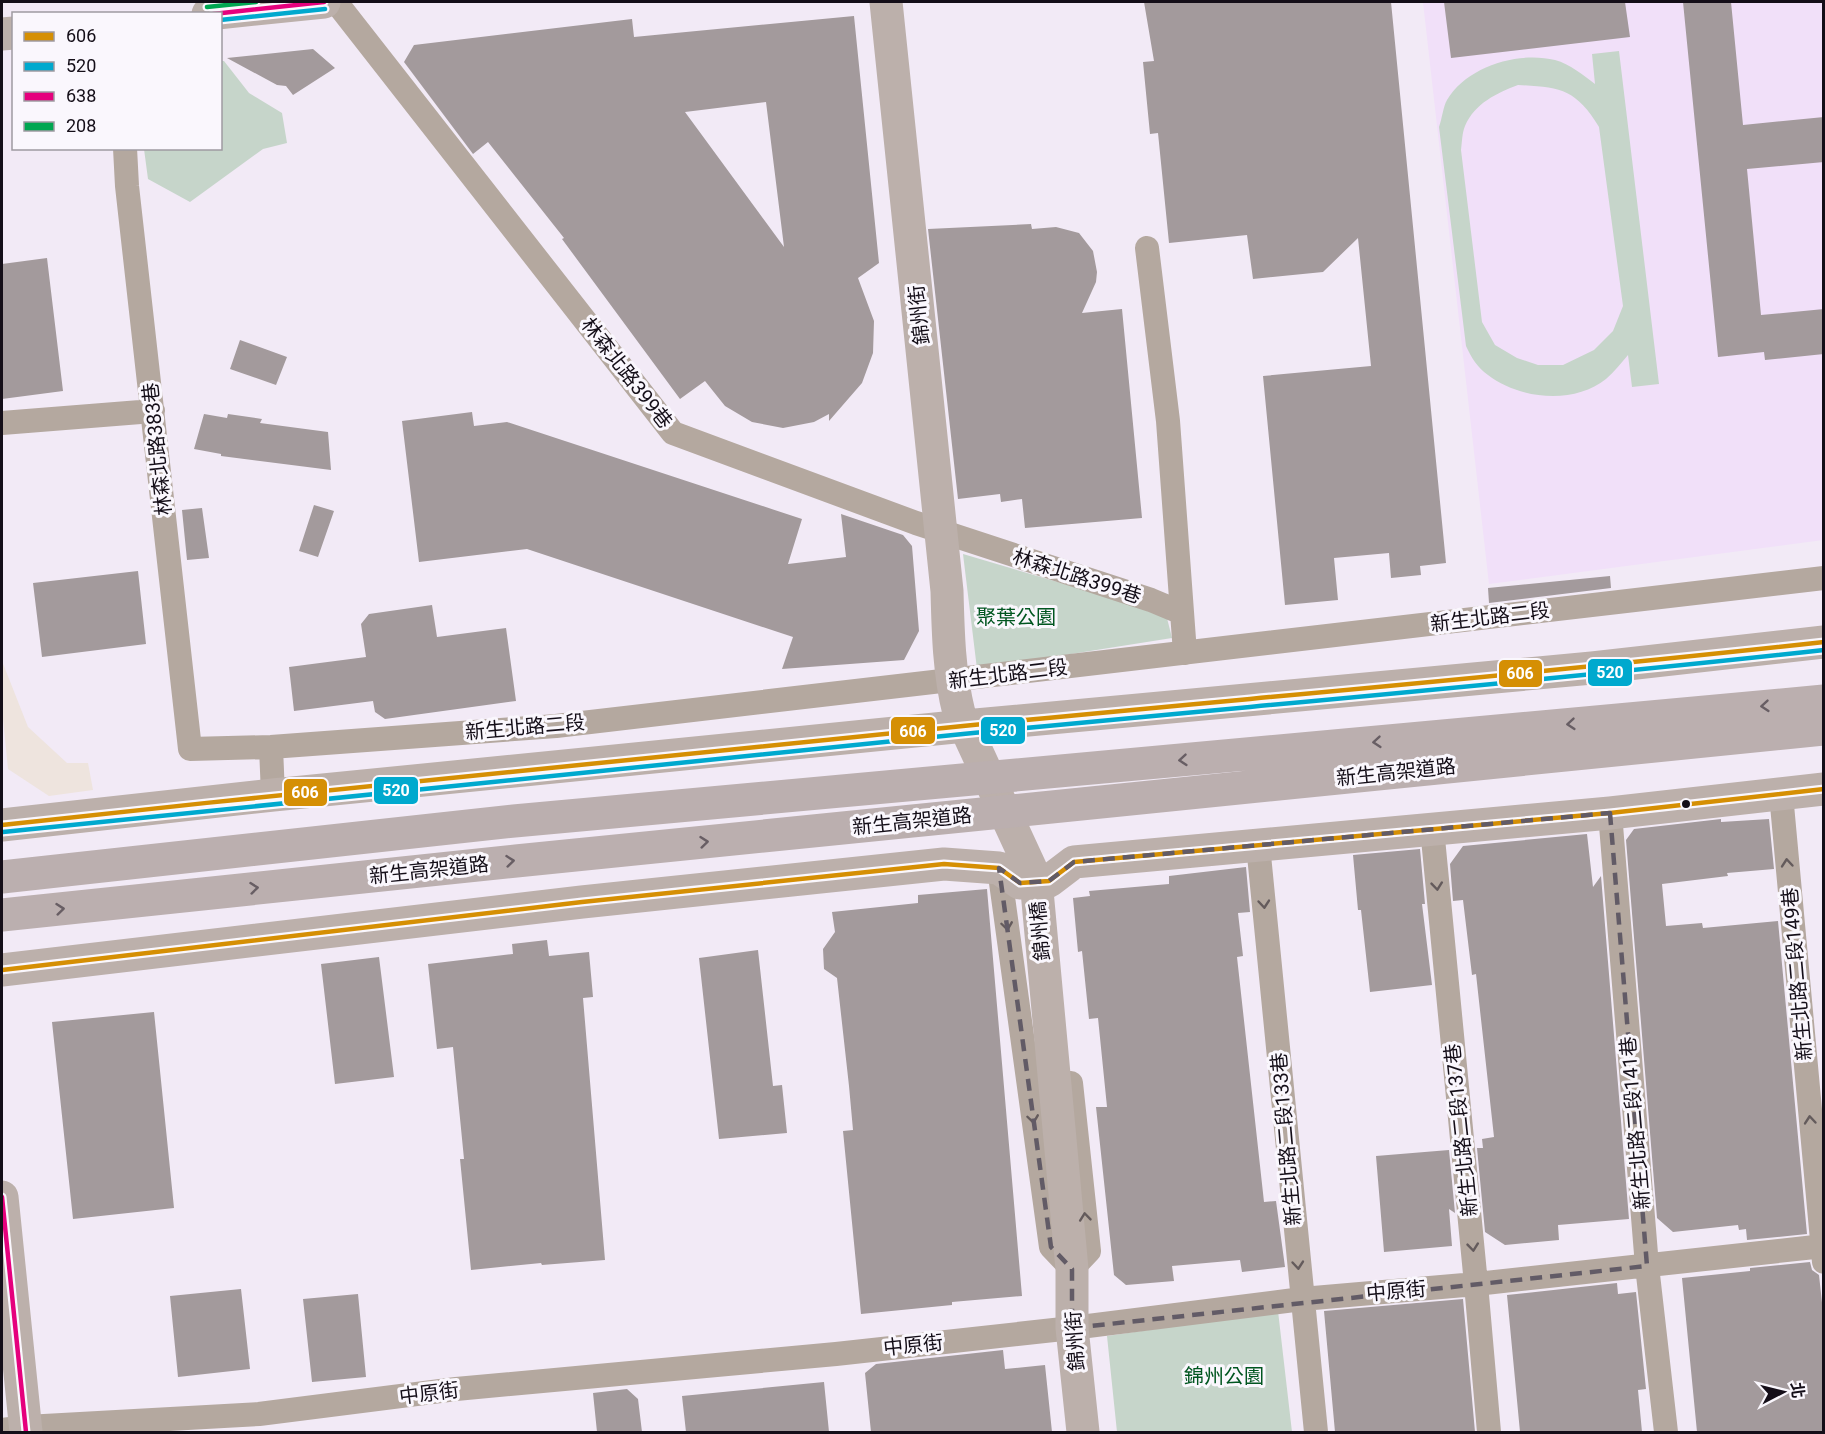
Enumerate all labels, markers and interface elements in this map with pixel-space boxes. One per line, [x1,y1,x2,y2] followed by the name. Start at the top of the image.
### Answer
[12,12,222,150] legend
[66,25,96,46] text: 606
[66,55,96,76] text: 520
[66,85,96,106] text: 638
[66,115,96,136] text: 208
[904,284,934,346] street label: 錦州街
[576,313,678,433] street label: 林森北路399巷
[138,381,176,517] street label: 林森北路383巷
[1010,544,1144,608] street label: 林森北路399巷
[1429,598,1551,636] street label: 新生北路二段
[976,605,1056,629] park label: 聚葉公園
[947,655,1069,693] street label: 新生北路二段
[1587,658,1633,687] line badge: 520
[1498,659,1543,688] line badge: 606
[1596,663,1624,682] text: 520
[1506,664,1534,683] text: 606
[1761,699,1770,712] one-way arrow
[464,710,586,744] street label: 新生北路二段
[890,716,936,745] line badge: 606
[980,716,1026,745] line badge: 520
[1567,717,1576,730] one-way arrow
[989,721,1017,740] text: 520
[899,722,927,741] text: 606
[1372,735,1381,748] one-way arrow
[1178,753,1187,766] one-way arrow
[1335,754,1457,790] street label: 新生高架道路
[373,776,419,805] line badge: 520
[283,778,328,807] line badge: 606
[382,781,410,800] text: 520
[291,783,319,802] text: 606
[1680,798,1692,810] unlabelled marker
[851,803,973,839] street label: 新生高架道路
[700,836,709,849] one-way arrow
[368,852,490,888] street label: 新生高架道路
[506,856,515,868] one-way arrow
[1781,859,1794,868] one-way arrow
[1430,881,1443,891] one-way arrow
[249,883,258,895] one-way arrow
[1777,886,1817,1062] street label: 新生北路二段149巷
[1257,899,1270,908] one-way arrow
[1025,900,1055,962] street label: 錦州橋
[55,903,64,916] one-way arrow
[1000,921,1012,931] one-way arrow
[1615,1035,1655,1211] street label: 新生北路二段141巷
[1440,1042,1482,1218] street label: 新生北路二段137巷
[1266,1051,1306,1227] street label: 新生北路二段133巷
[1027,1115,1039,1124] one-way arrow
[1804,1116,1817,1125] one-way arrow
[1079,1213,1092,1222] one-way arrow
[1466,1243,1479,1252] one-way arrow
[1291,1260,1304,1269] one-way arrow
[1365,1276,1427,1306] street label: 中原街
[1061,1310,1089,1372] street label: 錦州街
[882,1330,944,1360] street label: 中原街
[1753,1362,1813,1422] north arrow
[1184,1364,1264,1388] park label: 錦州公園
[398,1377,460,1409] street label: 中原街
[1787,1381,1808,1399] text: 北

